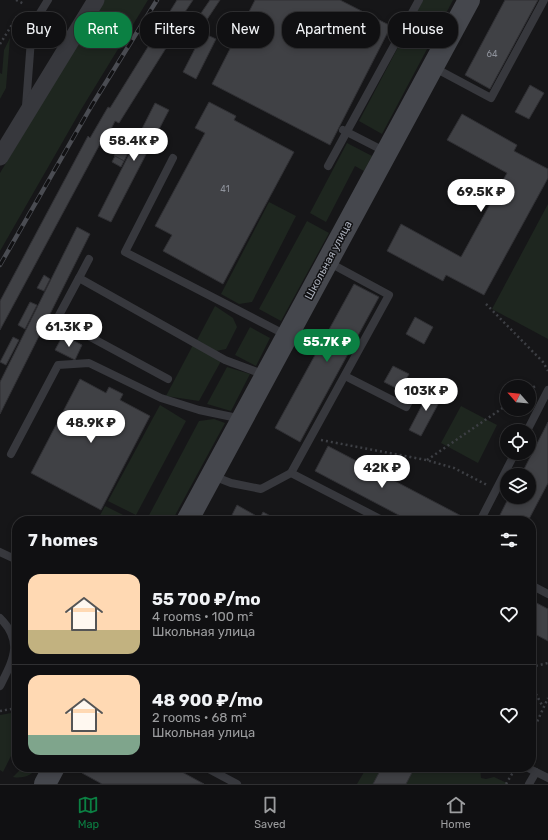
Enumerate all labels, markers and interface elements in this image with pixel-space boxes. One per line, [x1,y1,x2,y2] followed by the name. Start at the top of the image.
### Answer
[12,12,66,48] chip: Buy
[74,12,132,48] chip: Rent
[140,12,209,48] chip: Filters
[217,12,274,48] chip: New
[282,12,380,48] chip: Apartment
[388,12,458,48] chip: House
[486,49,498,59] house number: 64
[97,128,171,162] pin: 58.4K ₽
[109,133,159,148] text: 58.4K ₽
[444,179,518,213] pin: 69.5K ₽
[220,184,230,194] house number: 41
[457,184,505,199] text: 69.5K ₽
[302,219,355,302] street label: Школьная улица
[32,314,106,348] pin: 61.3K ₽
[45,319,93,334] text: 61.3K ₽
[290,329,364,363] pin: 55.7K ₽
[303,334,351,349] text: 55.7K ₽
[393,378,459,412] pin: 103K ₽
[500,380,536,416] north arrow
[500,380,536,504] map controls
[404,383,448,398] text: 103K ₽
[54,410,128,444] pin: 48.9K ₽
[66,415,116,430] text: 48.9K ₽
[500,424,536,460] button: locate
[354,455,410,489] pin: 42K ₽
[363,460,401,475] text: 42K ₽
[500,468,536,504] button: layers
[498,529,520,551] icon: filters
[28,530,98,550] text: 7 homes
[152,589,261,609] text: 55 700 ₽/mo
[60,590,108,638] icon: home
[498,603,520,625] icon: heart
[152,609,253,624] text: 4 rooms · 100 m²
[152,624,255,639] text: Школьная улица
[152,690,263,710] text: 48 900 ₽/mo
[60,691,108,739] icon: home
[498,704,520,726] icon: heart
[152,710,247,725] text: 2 rooms · 68 m²
[152,725,255,740] text: Школьная улица
[77,794,99,831] tab: Map
[254,794,286,831] tab: Saved
[440,794,471,831] tab: Home

